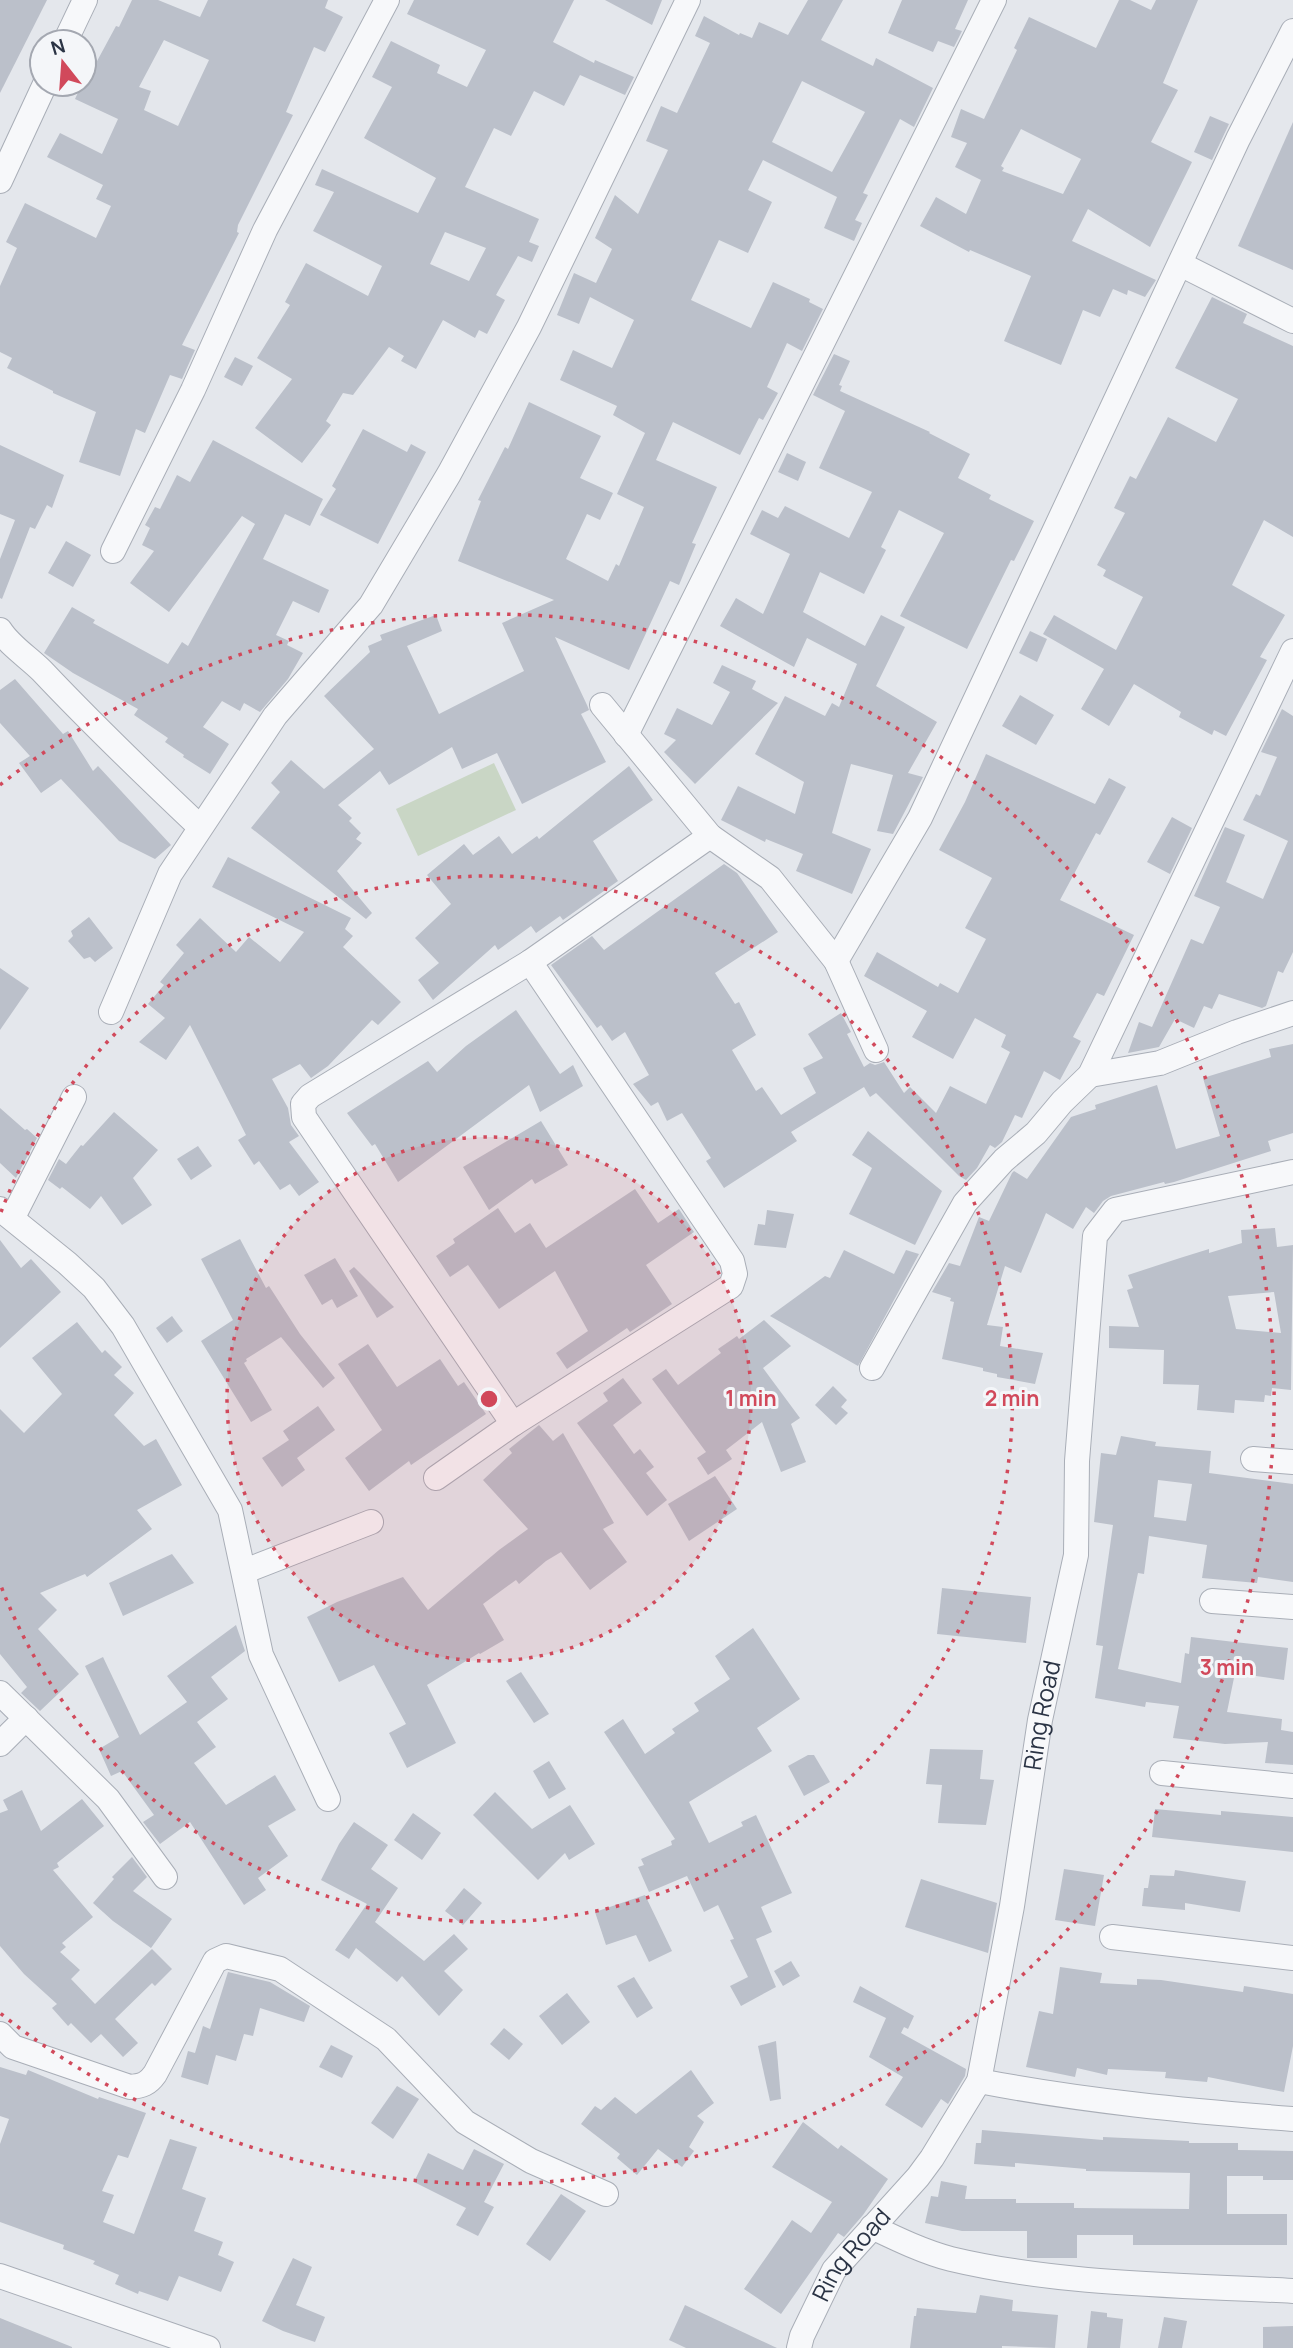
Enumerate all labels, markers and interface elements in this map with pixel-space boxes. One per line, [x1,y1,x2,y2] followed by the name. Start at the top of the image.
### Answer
[28,28,98,98] north arrow
[48,32,68,61] text: N
[725,1384,777,1412] text: 1 min
[985,1384,1039,1412] text: 2 min
[477,1387,501,1411] centre of rings
[1200,1653,1254,1681] text: 3 min
[1015,1657,1068,1772] street label: Ring Road
[803,2200,897,2306] street label: Ring Road

